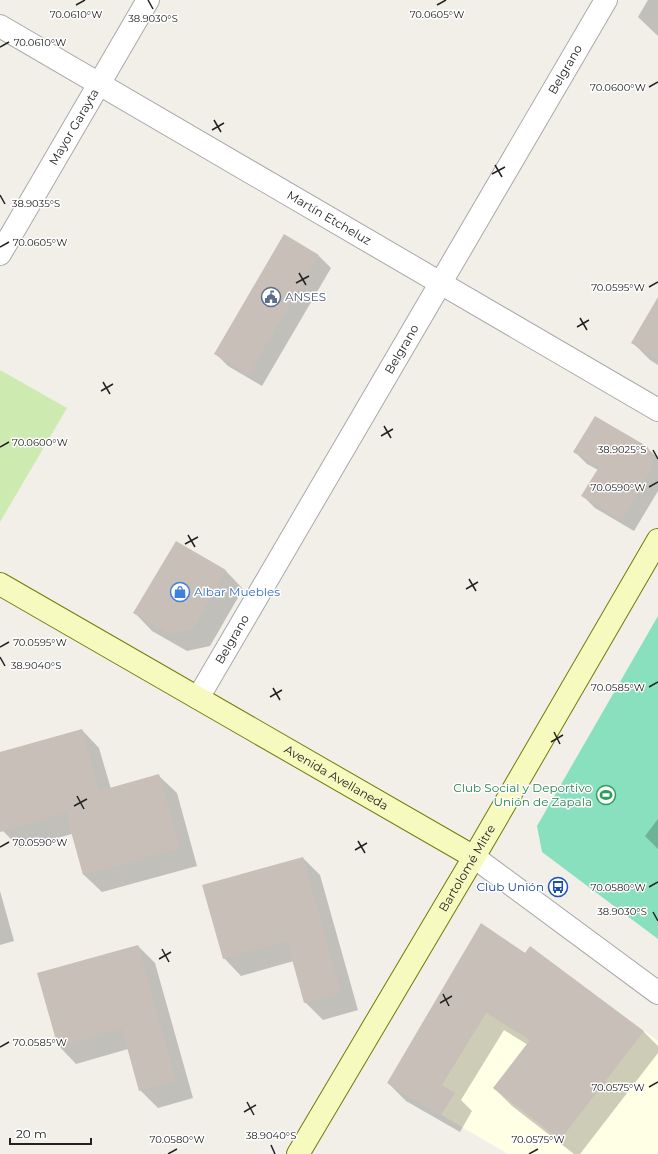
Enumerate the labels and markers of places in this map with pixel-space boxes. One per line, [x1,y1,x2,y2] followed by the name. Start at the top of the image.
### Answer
[260,286,282,308] public building icon: ANSES
[285,289,326,304] place label: ANSES
[169,581,191,603] shop icon: Albar Muebles
[194,584,280,599] place label: Albar Muebles
[453,780,592,809] place label: Club Social y Deportivo Unión de Zapala
[595,784,617,806] sports icon: Club Social y Deportivo Unión de Zapala
[547,876,569,898] bus stop icon: Club Unión
[476,879,544,894] place label: Club Unión

